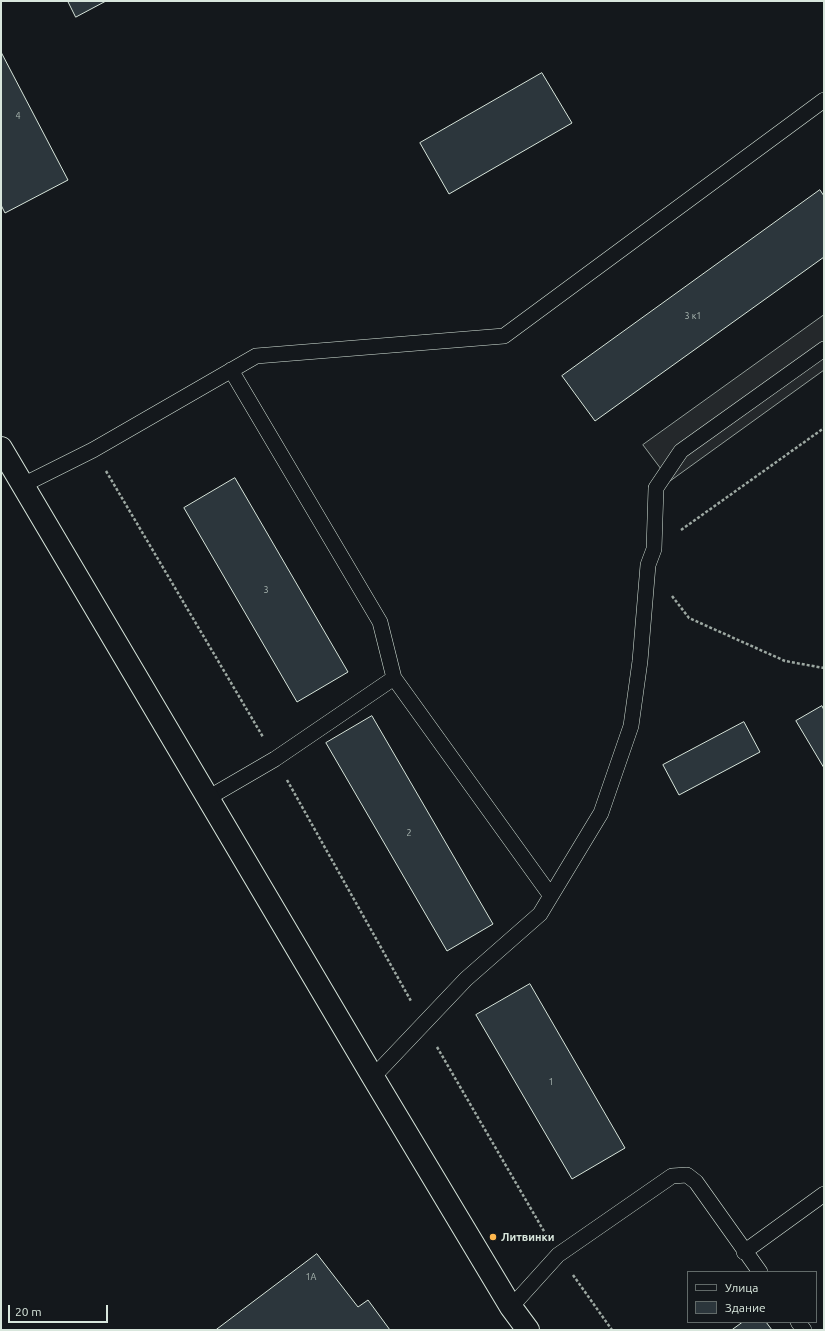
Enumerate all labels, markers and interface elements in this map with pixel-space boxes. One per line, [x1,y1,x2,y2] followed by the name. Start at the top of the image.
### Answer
[15,111,21,121] house number: 4
[685,311,701,321] house number: 3 к1
[263,585,269,595] house number: 3
[406,828,412,838] house number: 2
[548,1077,554,1087] house number: 1
[501,1230,554,1244] place label: Литвинки
[488,1232,498,1242] marker: Литвинки
[687,1271,817,1323] legend
[306,1272,316,1282] house number: 1А
[725,1281,758,1294] text: Улица
[10,1297,110,1323] scale bar
[725,1301,766,1314] text: Здание
[15,1305,42,1318] text: 20 m

